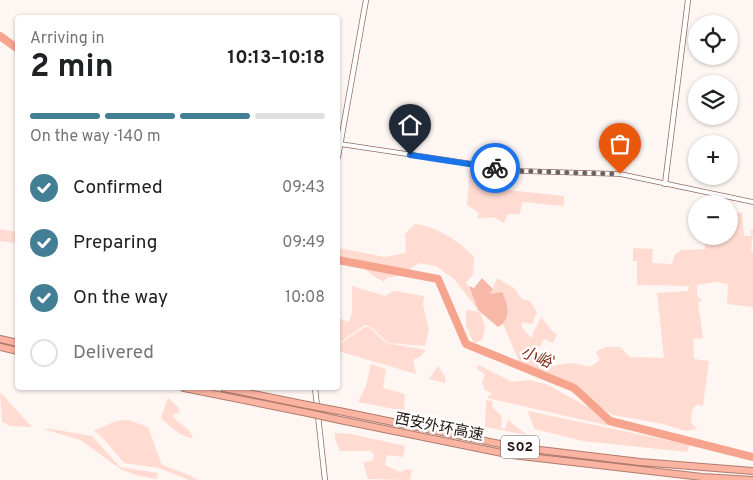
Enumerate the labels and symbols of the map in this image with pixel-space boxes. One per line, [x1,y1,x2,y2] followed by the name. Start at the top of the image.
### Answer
[389,104,431,155] pin
[599,123,641,174] pin
[470,143,520,193] courier
[517,343,556,374] water label: 小峪
[393,410,485,446] street label: 西安外环高速
[501,436,539,458] road number: S02

